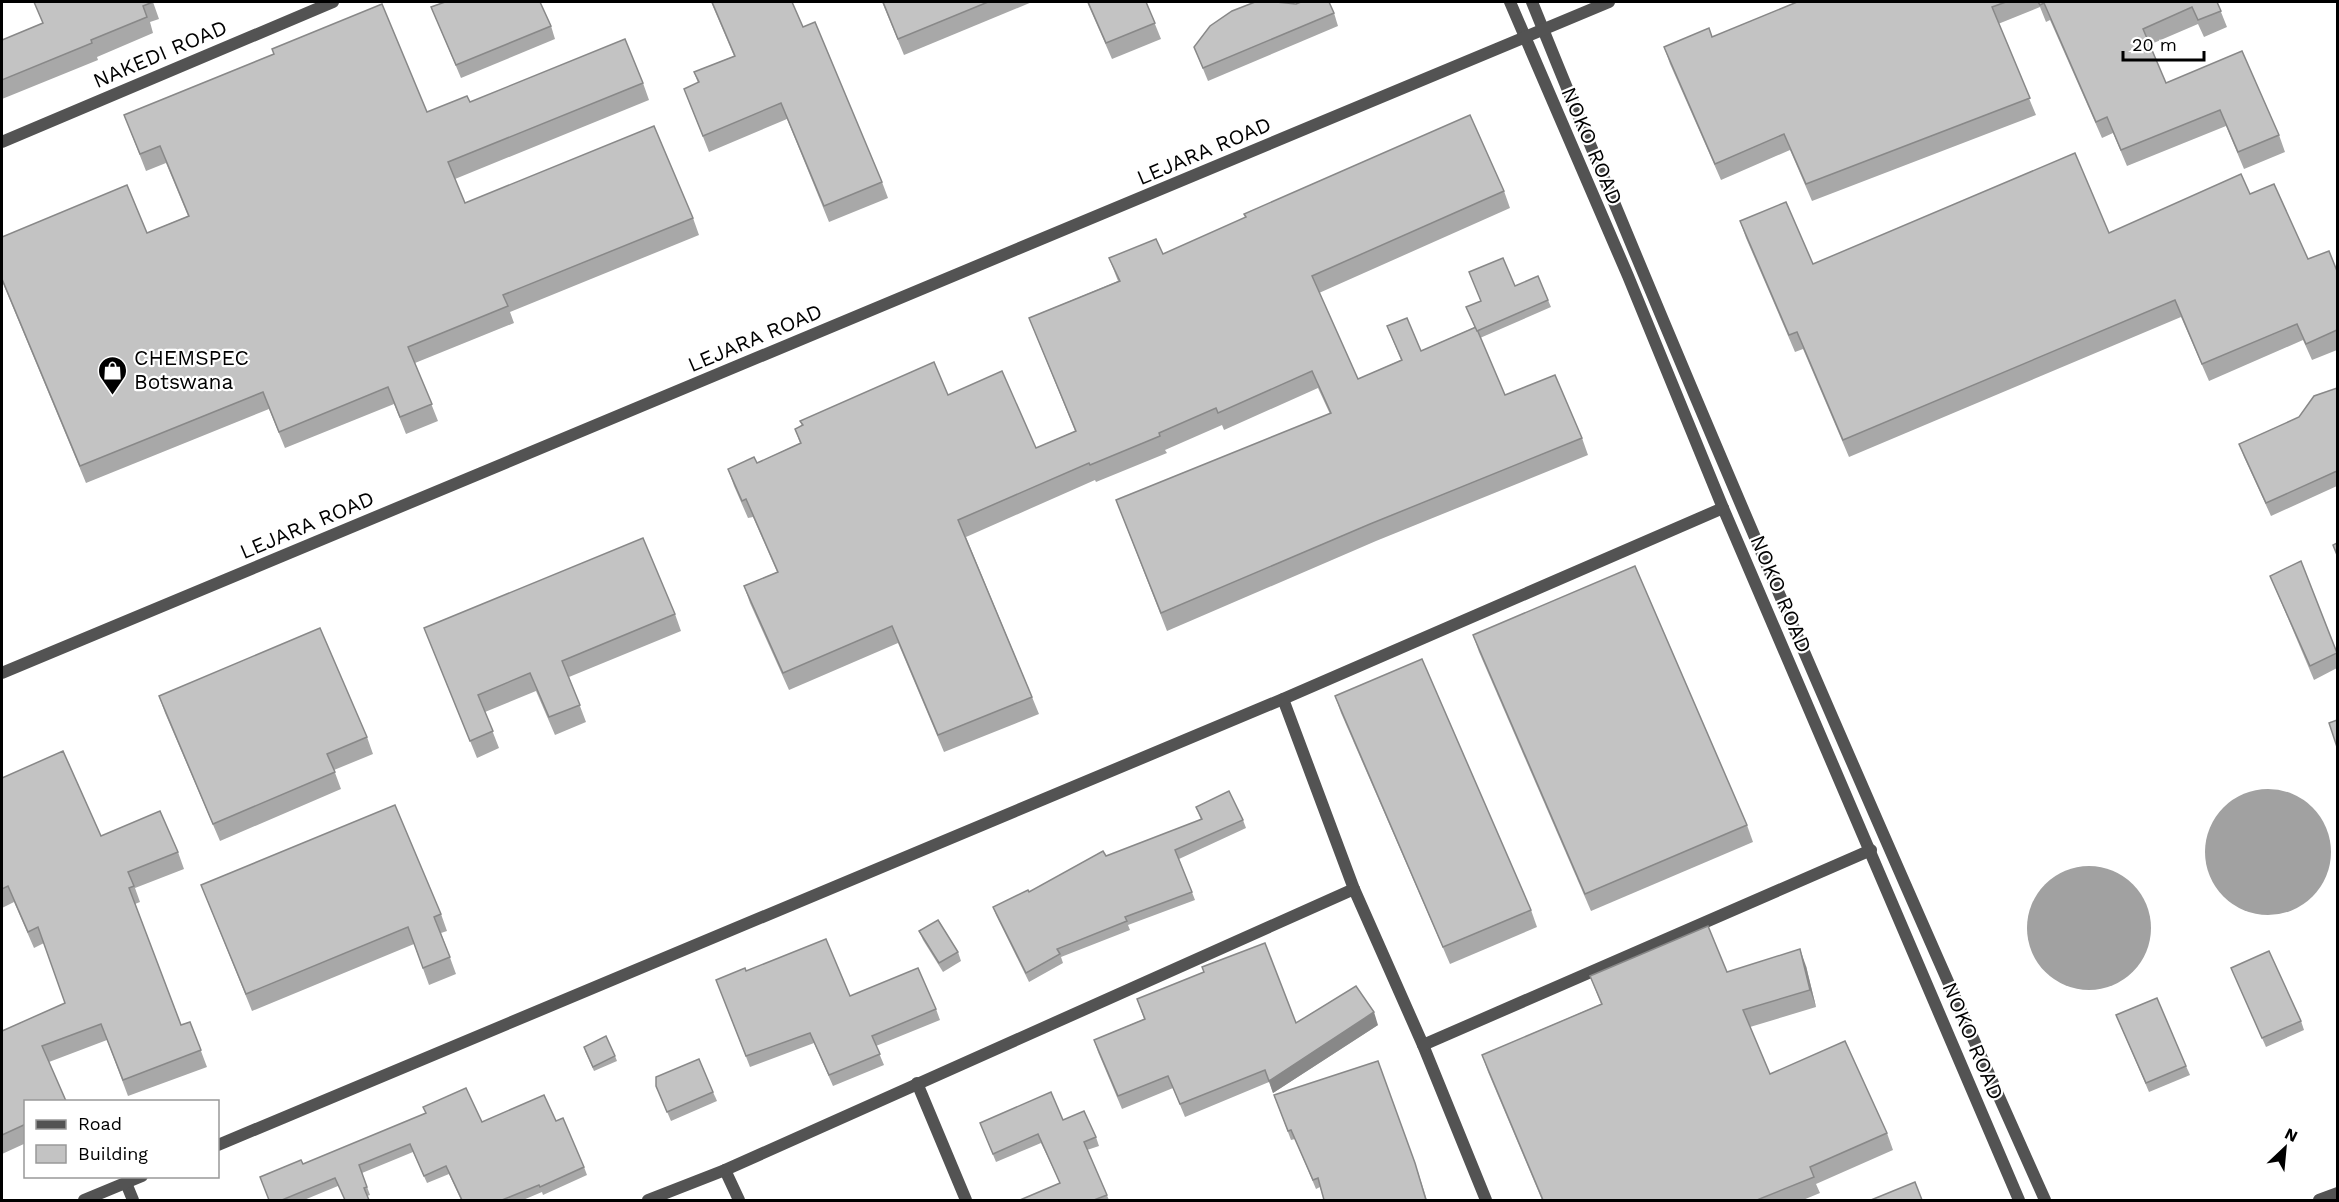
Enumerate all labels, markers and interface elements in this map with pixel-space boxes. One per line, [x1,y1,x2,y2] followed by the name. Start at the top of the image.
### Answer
[89,14,231,93] street label: NAKEDI ROAD
[2123,24,2204,62] scale bar
[2132,34,2177,55] text: 20 m
[1556,83,1628,208] street label: NOKO ROAD
[1133,111,1275,190] street label: LEJARA ROAD
[684,298,826,377] street label: LEJARA ROAD
[134,345,249,394] place label: CHEMSPEC Botswana
[97,354,129,396] shop icon: CHEMSPEC Botswana
[236,485,378,564] street label: LEJARA ROAD
[1745,531,1817,656] street label: NOKO ROAD
[1937,978,2009,1103] street label: NOKO ROAD
[24,1100,219,1178] legend
[78,1113,122,1134] text: Road
[2255,1118,2315,1178] north arrow
[2282,1124,2301,1146] text: N
[78,1143,148,1164] text: Building

